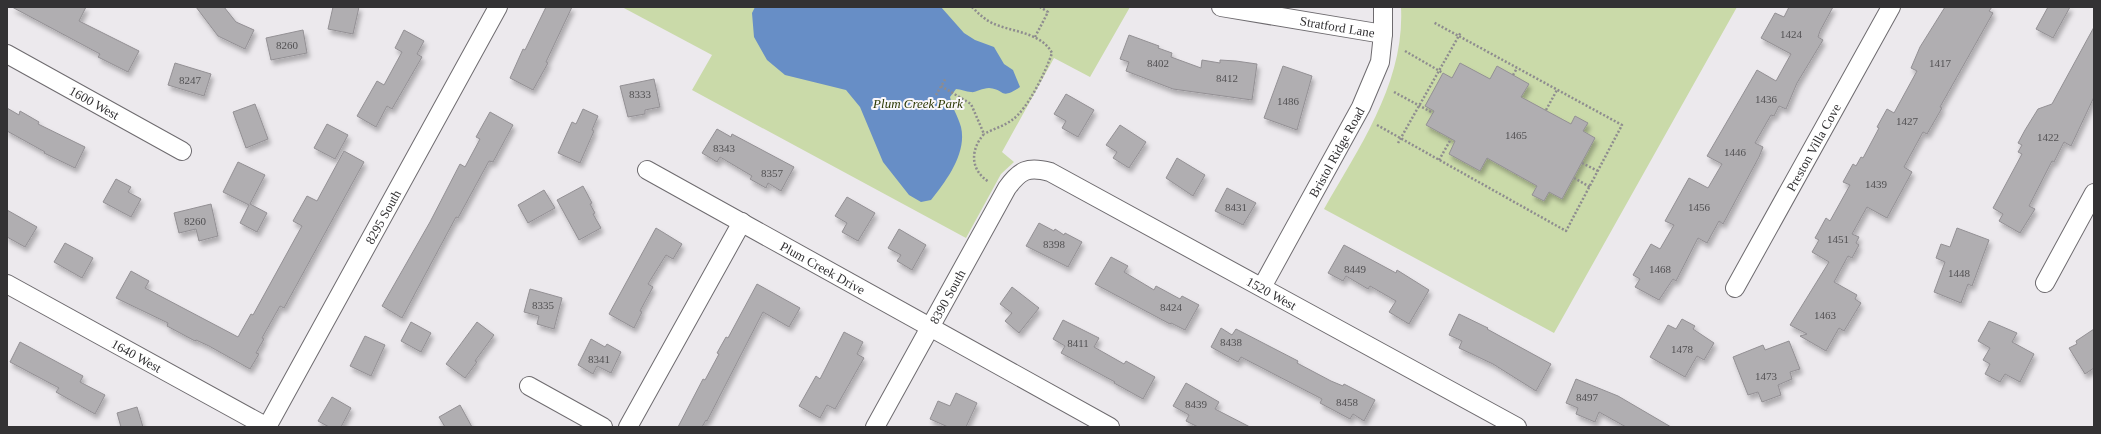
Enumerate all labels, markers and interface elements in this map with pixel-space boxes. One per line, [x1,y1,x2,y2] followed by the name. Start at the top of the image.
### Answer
[1299,13,1376,40] street label: Stratford Lane
[1780,28,1803,40] house number: 1424
[276,39,299,51] house number: 8260
[1147,57,1169,69] house number: 8402
[1929,57,1952,69] house number: 1417
[1216,72,1238,84] house number: 8412
[179,74,202,86] house number: 8247
[67,83,122,122] street label: 1600 West
[629,88,652,100] house number: 8333
[1755,93,1778,105] house number: 1436
[1277,95,1300,107] house number: 1486
[872,96,963,111] park label: Plum Creek Park
[1783,101,1844,194] street label: Preston Villa Cove
[1305,104,1367,200] street label: Bristol Ridge Road
[1896,115,1919,127] house number: 1427
[1505,129,1528,141] house number: 1465
[2037,131,2059,143] house number: 1422
[713,142,736,154] house number: 8343
[1724,146,1747,158] house number: 1446
[761,167,784,179] house number: 8357
[1865,178,1888,190] house number: 1439
[362,187,404,246] street label: 8295 South
[1225,201,1247,213] house number: 8431
[1688,201,1711,213] house number: 1456
[184,215,207,227] house number: 8260
[1827,233,1849,245] house number: 1451
[778,238,868,297] street label: Plum Creek Drive
[1043,238,1066,250] house number: 8398
[1344,263,1367,275] house number: 8449
[1649,263,1672,275] house number: 1468
[926,266,968,326] street label: 8390 South
[1948,267,1971,279] house number: 1448
[1244,273,1300,313] street label: 1520 West
[532,299,555,311] house number: 8335
[1160,301,1183,313] house number: 8424
[1814,309,1837,321] house number: 1463
[109,336,165,375] street label: 1640 West
[1220,336,1243,348] house number: 8438
[1067,337,1089,349] house number: 8411
[1671,343,1694,355] house number: 1478
[588,353,610,365] house number: 8341
[1755,370,1778,382] house number: 1473
[1576,391,1599,403] house number: 8497
[1336,396,1359,408] house number: 8458
[1185,398,1208,410] house number: 8439

